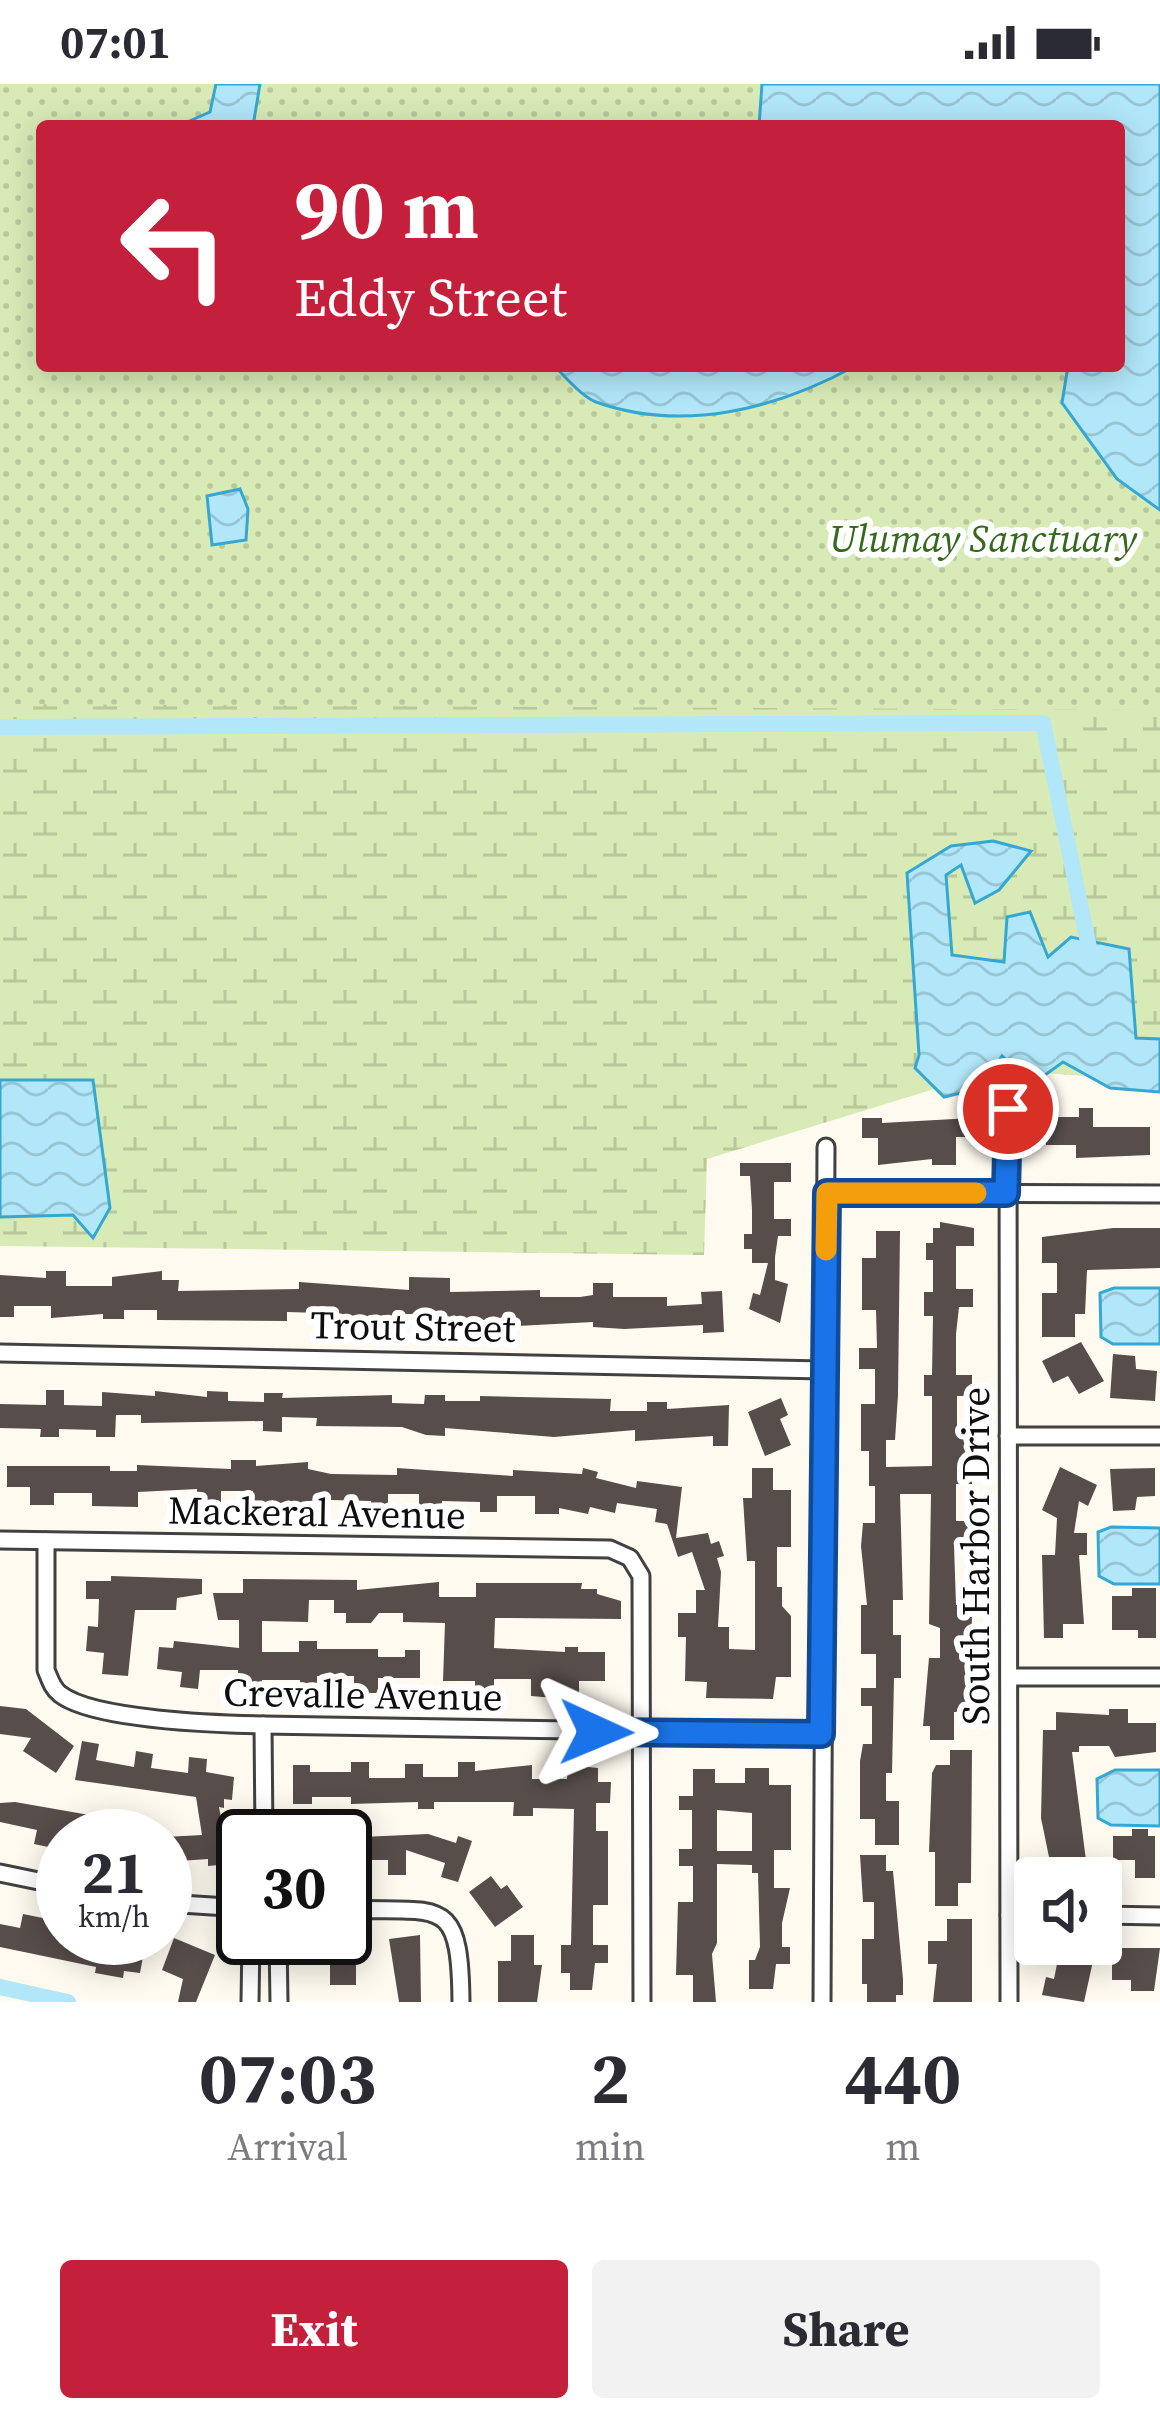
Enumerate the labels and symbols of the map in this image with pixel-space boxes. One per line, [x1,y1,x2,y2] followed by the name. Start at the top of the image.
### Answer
[829,512,1137,565] park label: Ulumay Sanctuary
[957,1058,1059,1160] pin
[310,1298,516,1355] street label: Trout Street
[949,1387,1002,1725] street label: South Harbor Drive
[168,1483,466,1542] street label: Mackeral Avenue
[223,1666,503,1723] street label: Crevalle Avenue
[533,1669,659,1795] position arrow
[216,1809,372,1965] speed limit sign: 30

